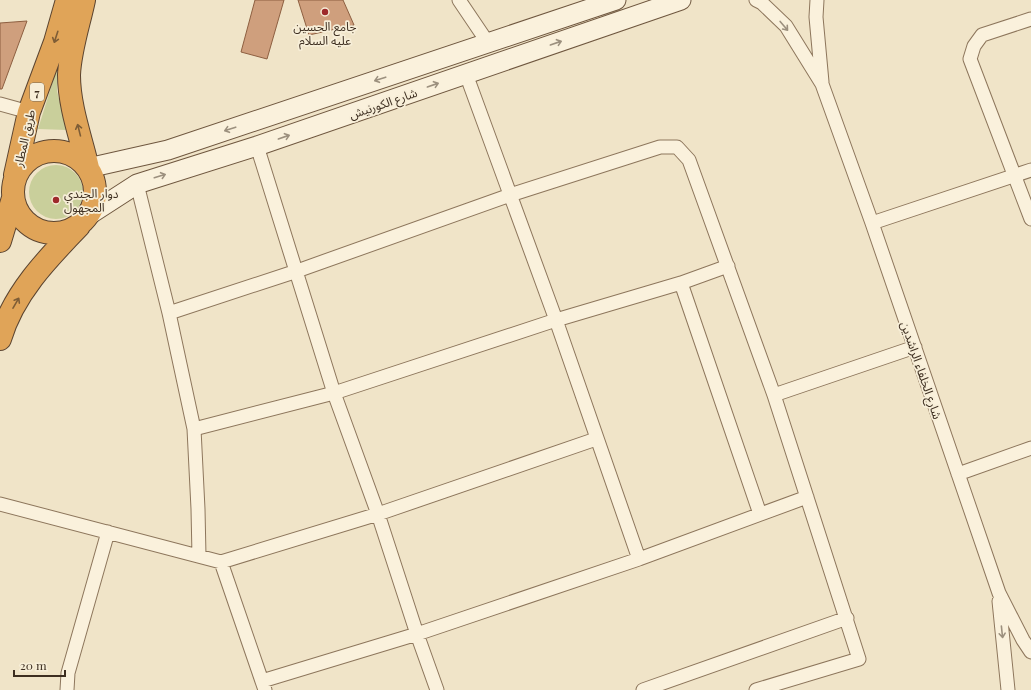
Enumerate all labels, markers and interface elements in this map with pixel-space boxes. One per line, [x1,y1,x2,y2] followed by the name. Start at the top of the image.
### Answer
[320,7,330,17] marker: جامع الحسين عليه السلام
[293,18,357,50] place label: جامع الحسين عليه السلام
[780,21,789,31] one-way arrow
[52,31,59,44] one-way arrow
[549,39,562,46] one-way arrow
[374,76,386,84] one-way arrow
[427,81,439,89] one-way arrow
[30,83,44,101] road number: 7
[347,84,420,124] street label: شارع الكورنيش
[9,108,39,169] street label: طريق المطار
[74,124,82,137] one-way arrow
[224,126,236,134] one-way arrow
[277,133,290,140] one-way arrow
[153,172,166,179] one-way arrow
[64,185,119,215] place label: دوار الجندي المجهول
[51,195,61,205] marker: دوار الجندي المجهول
[12,297,20,309] one-way arrow
[896,319,946,422] street label: شارع الخلفاء الراشدين
[999,625,1006,638] one-way arrow
[14,652,65,678] scale bar
[20,657,47,673] text: 20 m

